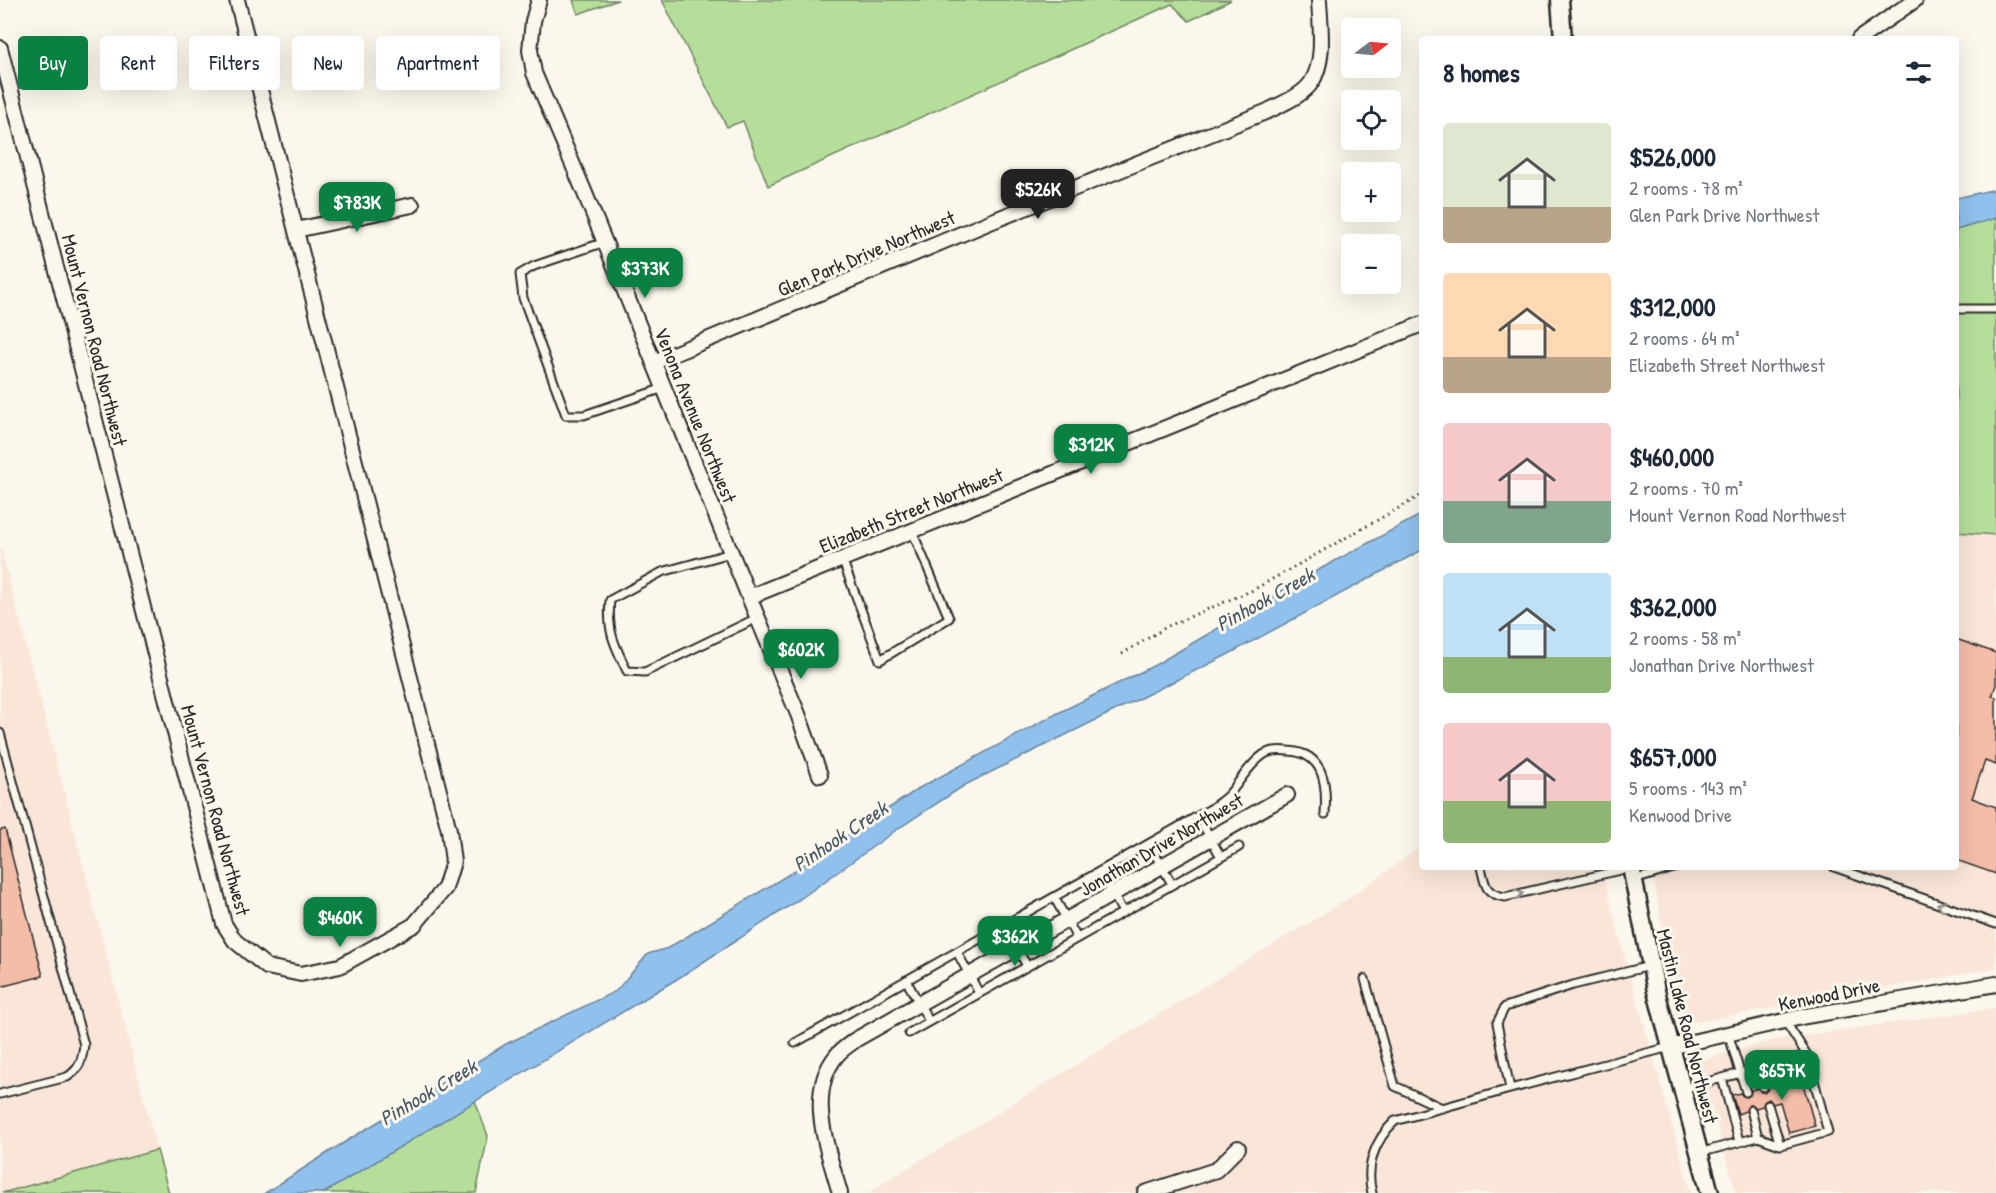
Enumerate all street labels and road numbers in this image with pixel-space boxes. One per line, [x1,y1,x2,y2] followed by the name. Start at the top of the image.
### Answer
[773,203,960,303] street label: Glen Park Drive Northwest
[56,231,135,450] street label: Mount Vernon Road Northwest
[649,323,744,508] street label: Venona Avenue Northwest
[815,460,1008,559] street label: Elizabeth Street Northwest
[175,702,257,919] street label: Mount Vernon Road Northwest
[1074,786,1249,902] street label: Jonathan Drive Northwest
[1651,926,1725,1127] street label: Mastin Lake Road Northwest
[1776,971,1882,1017] street label: Kenwood Drive

